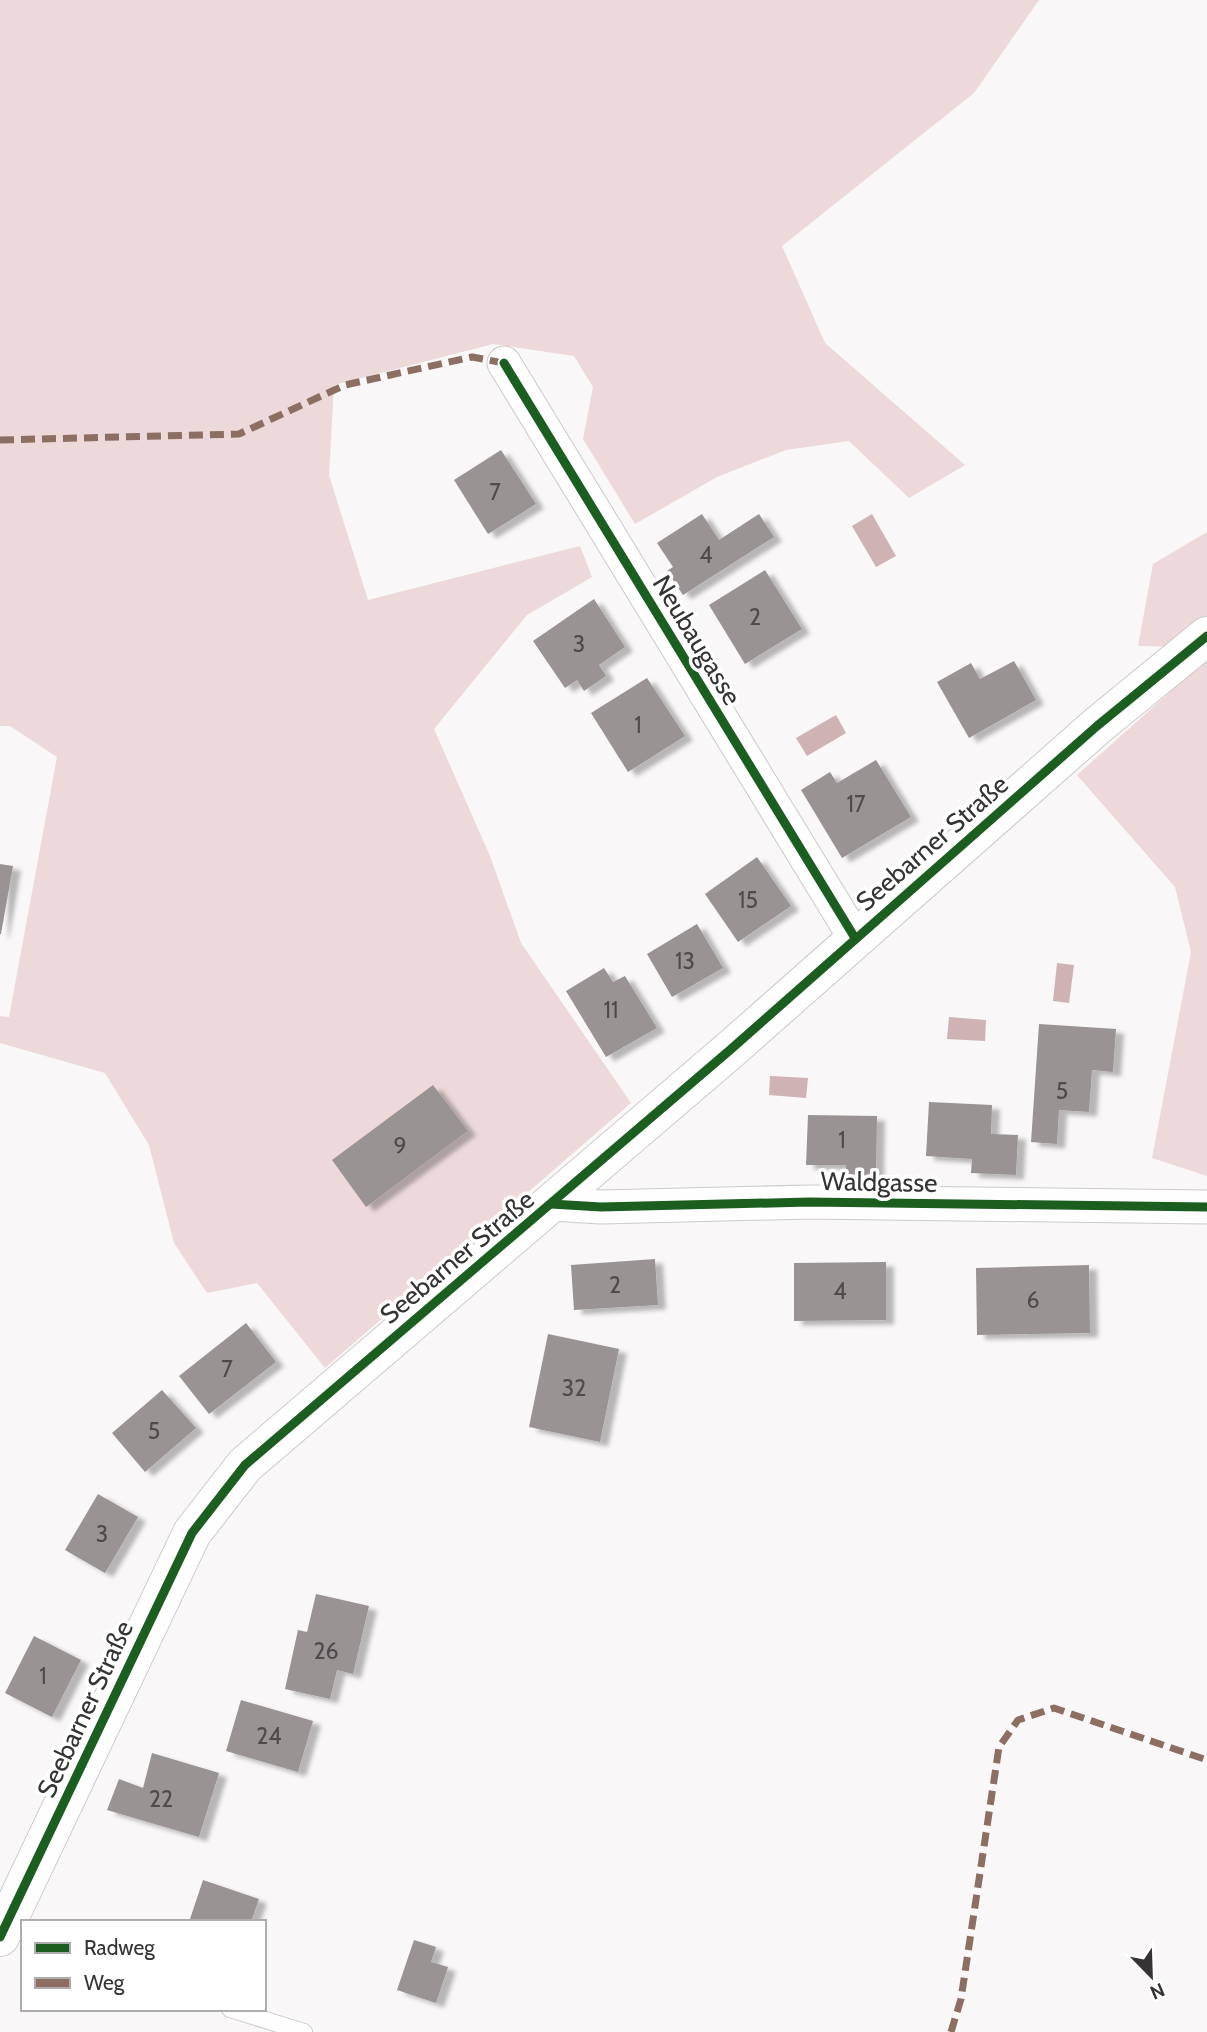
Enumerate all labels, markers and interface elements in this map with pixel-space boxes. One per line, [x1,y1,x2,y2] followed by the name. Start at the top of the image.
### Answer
[489,478,501,506] house number: 7
[699,541,713,569] house number: 4
[646,569,748,711] street label: Neubaugasse
[749,603,761,631] house number: 2
[573,630,585,658] house number: 3
[634,711,642,739] house number: 1
[849,768,1015,918] street label: Seebarner Straße
[846,790,866,818] house number: 17
[738,886,758,914] house number: 15
[675,947,695,975] house number: 13
[604,996,619,1024] house number: 11
[1056,1077,1068,1105] house number: 5
[838,1126,846,1154] house number: 1
[393,1132,407,1160] house number: 9
[820,1165,938,1199] street label: Waldgasse
[374,1183,540,1331] street label: Seebarner Straße
[609,1271,621,1299] house number: 2
[833,1277,847,1305] house number: 4
[1026,1286,1040,1314] house number: 6
[221,1355,233,1383] house number: 7
[562,1374,586,1402] house number: 32
[148,1417,160,1445] house number: 5
[96,1520,108,1548] house number: 3
[30,1616,140,1802] street label: Seebarner Straße
[313,1637,339,1665] house number: 26
[39,1662,47,1690] house number: 1
[256,1722,282,1750] house number: 24
[149,1785,173,1813] house number: 22
[21,1920,266,2011] legend
[84,1935,155,1960] text: Radweg
[1116,1941,1186,2011] north arrow
[84,1970,125,1995] text: Weg
[1147,1978,1168,2004] text: N

